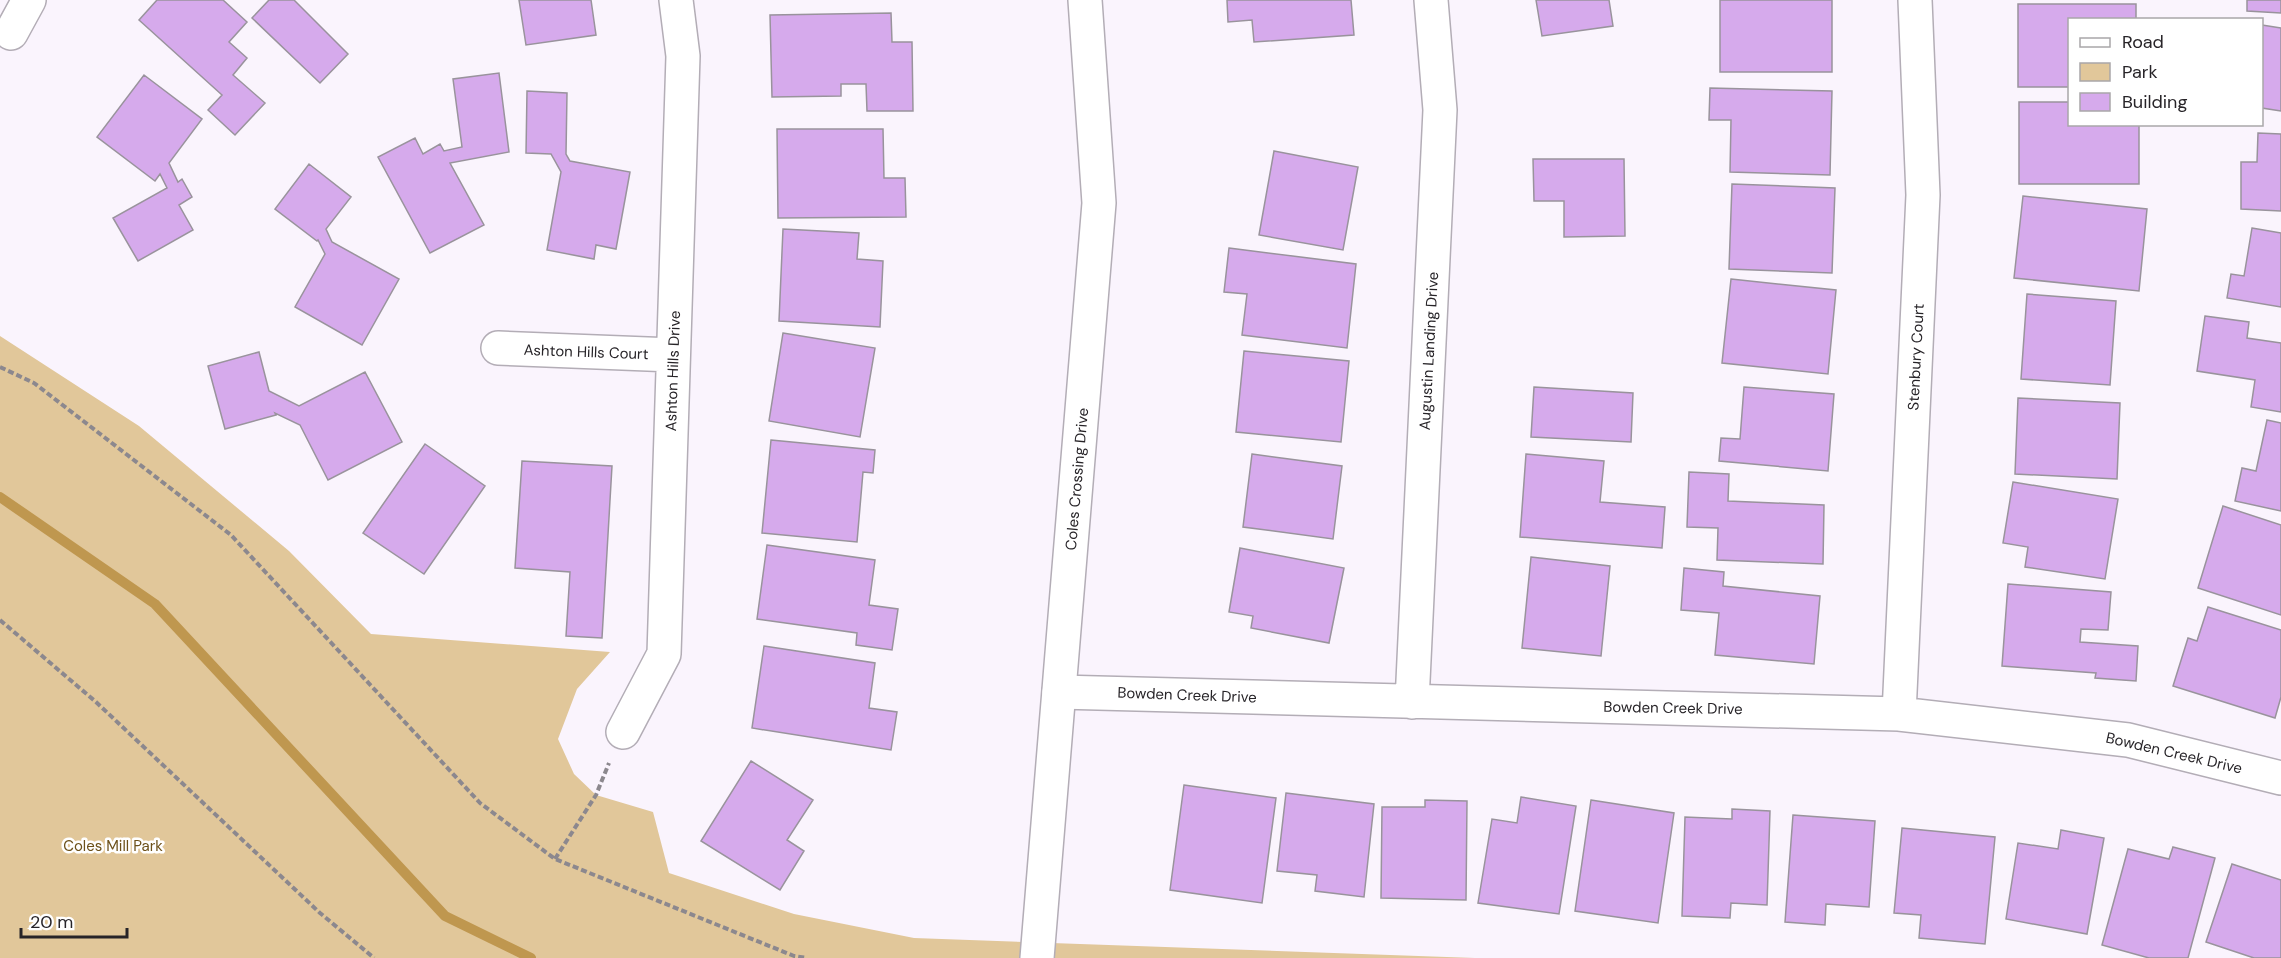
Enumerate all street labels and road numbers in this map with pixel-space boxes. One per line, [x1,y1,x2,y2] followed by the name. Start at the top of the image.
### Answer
[1415,271,1443,431] street label: Augustin Landing Drive
[1903,303,1929,411] street label: Stenbury Court
[661,310,685,432] street label: Ashton Hills Drive
[523,340,649,364] street label: Ashton Hills Court
[1061,407,1093,551] street label: Coles Crossing Drive
[1117,683,1257,707] street label: Bowden Creek Drive
[1603,697,1743,719] street label: Bowden Creek Drive
[2104,728,2244,778] street label: Bowden Creek Drive

